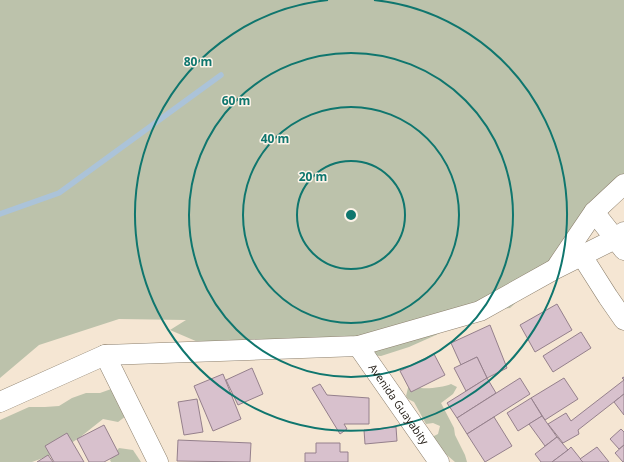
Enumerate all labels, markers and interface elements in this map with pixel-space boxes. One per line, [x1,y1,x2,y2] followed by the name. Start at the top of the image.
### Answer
[184,53,212,70] text: 80 m
[222,92,250,109] text: 60 m
[261,130,289,147] text: 40 m
[299,168,327,185] text: 20 m
[344,208,358,222] centre of rings
[366,361,433,448] street label: Avenida Guayabity

